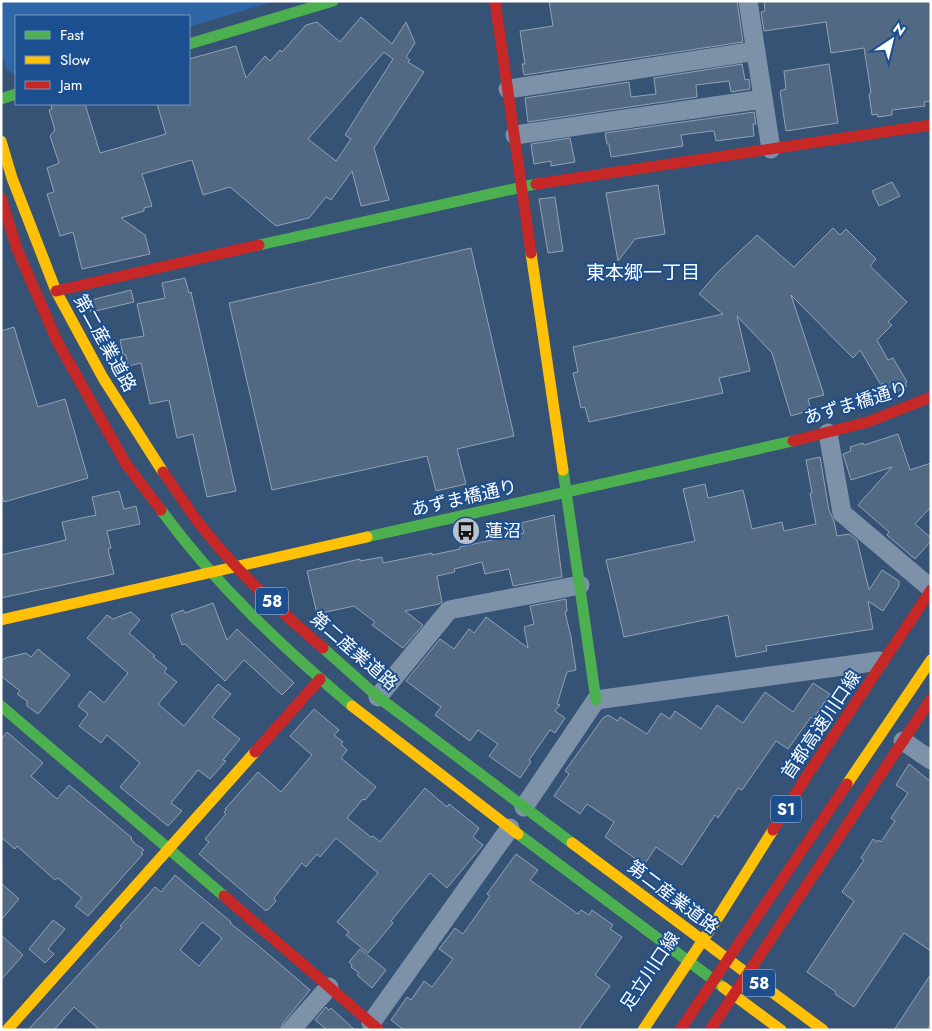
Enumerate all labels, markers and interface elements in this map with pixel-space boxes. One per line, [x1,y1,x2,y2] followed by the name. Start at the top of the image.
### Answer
[15,15,190,105] legend
[867,15,917,65] north arrow
[889,18,910,41] text: N
[60,24,84,46] text: Fast
[60,49,91,71] text: Slow
[58,74,83,96] text: Jam
[586,259,700,286] district label: 東本郷一丁目
[67,289,143,397] street label: 第二産業道路
[801,375,911,431] street label: あずま橋通り
[408,473,520,523] street label: あずま橋通り
[451,516,481,546] bus stop icon: 蓮沼
[485,518,521,544] place label: 蓮沼
[256,588,288,614] road number: 58
[305,606,403,696] street label: 第二産業道路
[775,666,867,784] street label: 首都高速川口線
[771,796,801,822] road number: S1
[622,854,724,940] street label: 第二産業道路
[614,926,686,1016] street label: 足立川口線
[743,970,775,996] road number: 58

